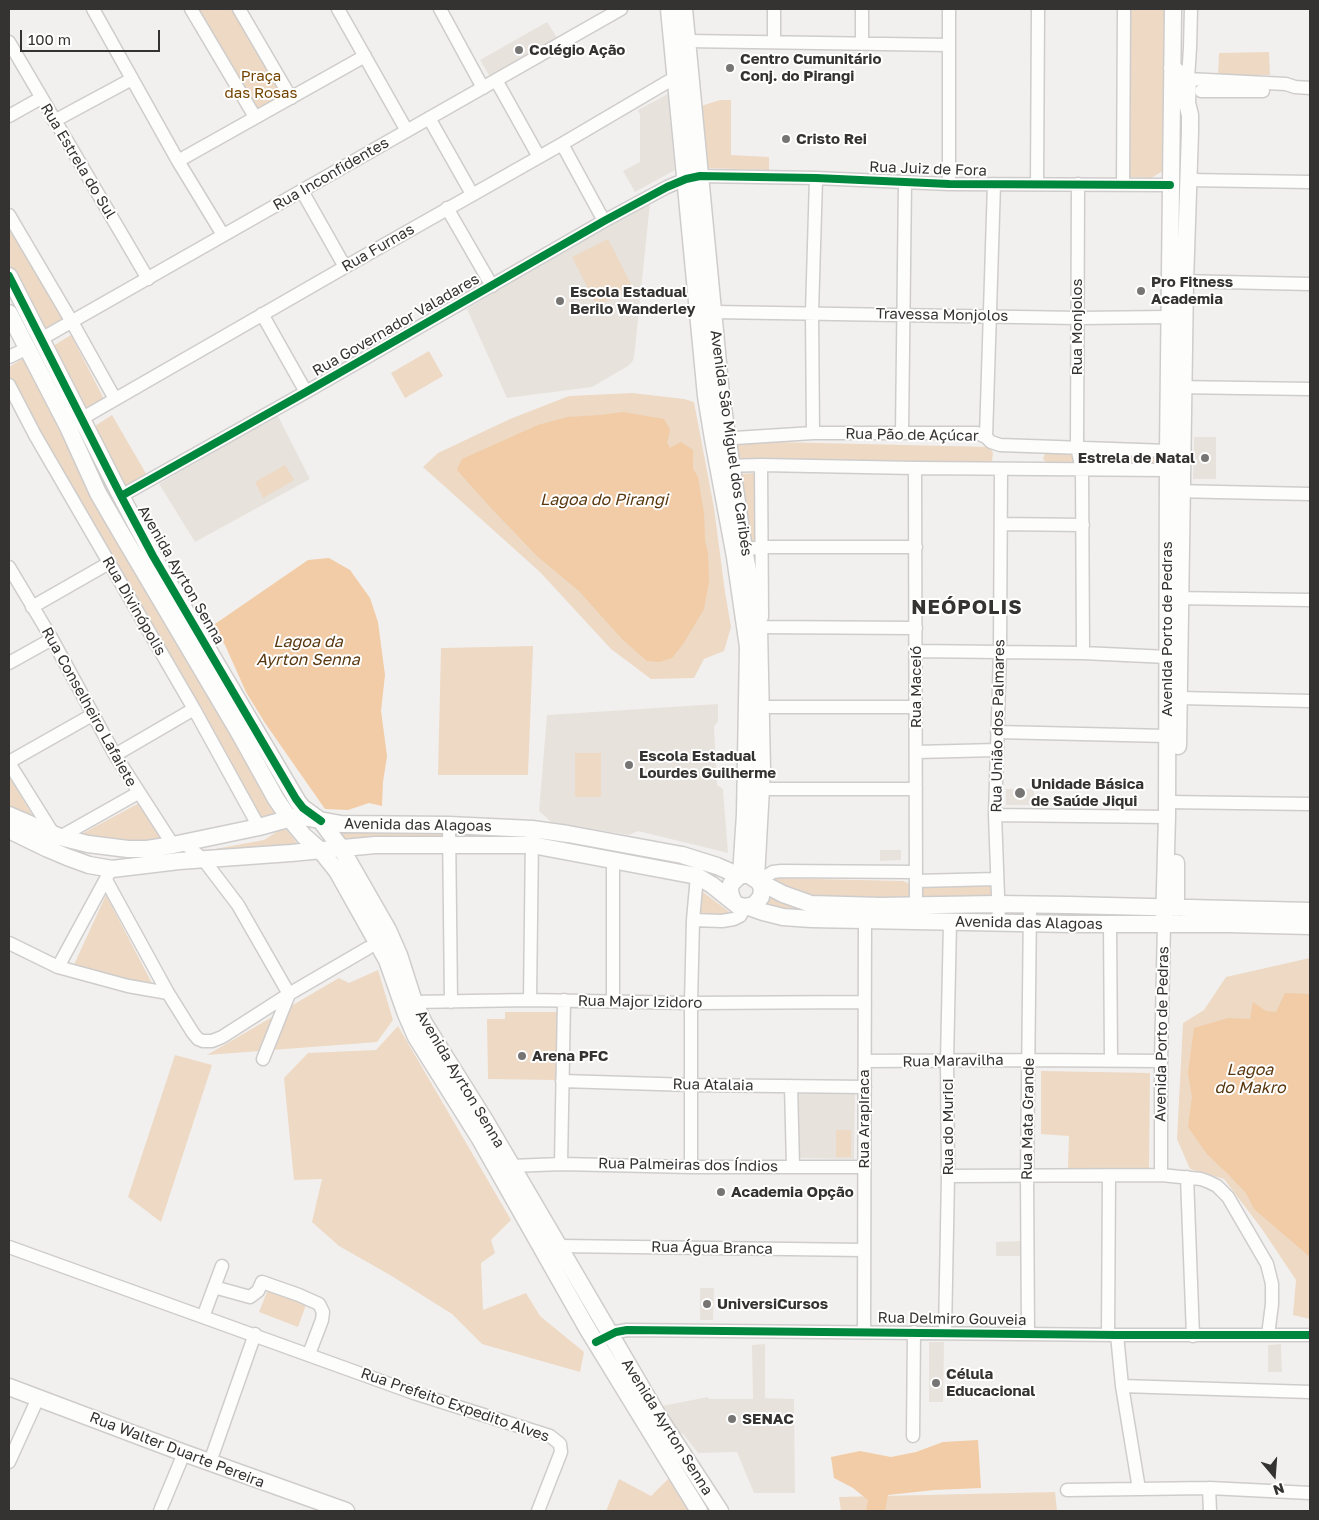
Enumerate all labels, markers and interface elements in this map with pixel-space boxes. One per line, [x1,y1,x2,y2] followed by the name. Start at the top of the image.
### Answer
[22,20,162,52] scale bar
[28,30,71,48] text: 100 m
[529,41,625,59] place label: Colégio Ação
[513,44,525,56] marker: Colégio Ação
[740,50,881,85] place label: Centro Cumunitário Conj. do Pirangi
[724,62,736,74] marker: Centro Cumunitário Conj. do Pirangi
[225,67,297,102] park label: Praça das Rosas
[37,100,119,222] street label: Rua Estrela do Sul
[796,130,867,148] place label: Cristo Rei
[780,133,792,145] marker: Cristo Rei
[270,134,392,214] street label: Rua Inconfidentes
[869,158,987,180] street label: Rua Juiz de Fora
[339,220,417,276] street label: Rua Furnas
[309,270,483,380] street label: Rua Governador Valadares
[1151,273,1233,308] place label: Pro Fitness Academia
[1068,279,1086,375] street label: Rua Monjolos
[570,283,696,318] place label: Escola Estadual Berilo Wanderley
[1135,285,1147,297] marker: Pro Fitness Academia
[554,295,566,307] marker: Escola Estadual Berilo Wanderley
[876,305,1008,325] street label: Travessa Monjolos
[706,329,756,557] street label: Avenida São Miguel dos Caribés
[845,425,979,445] street label: Rua Pão de Açúcar
[1078,449,1195,467] place label: Estrela de Natal
[1199,452,1211,464] marker: Estrela de Natal
[540,490,668,510] water label: Lagoa do Pirangi
[134,502,228,648] street label: Avenida Ayrton Senna
[1158,541,1176,717] street label: Avenida Porto de Pedras
[98,553,170,659] street label: Rua Divinópolis
[910,596,1024,620] district label: NEÓPOLIS
[38,624,140,790] street label: Rua Conselheiro Lafaiete
[256,632,360,670] water label: Lagoa da Ayrton Senna
[987,639,1009,813] street label: Rua União dos Palmares
[907,646,925,728] street label: Rua Maceió
[639,747,776,782] place label: Escola Estadual Lourdes Guilherme
[623,759,635,771] marker: Escola Estadual Lourdes Guilherme
[1031,775,1144,810] place label: Unidade Básica de Saúde Jiqui
[1013,786,1027,800] marker: Unidade Básica de Saúde Jiqui
[344,815,492,835] street label: Avenida das Alagoas
[955,913,1103,933] street label: Avenida das Alagoas
[1151,946,1173,1122] street label: Avenida Porto de Pedras
[578,992,702,1012] street label: Rua Major Izidoro
[412,1007,508,1151] street label: Avenida Ayrton Senna
[532,1047,608,1065] place label: Arena PFC
[516,1050,528,1062] marker: Arena PFC
[902,1051,1004,1071] street label: Rua Maravilha
[1018,1058,1038,1180] street label: Rua Mata Grande
[1215,1060,1285,1098] water label: Lagoa do Makro
[855,1069,873,1169] street label: Rua Arapiraca
[672,1075,754,1095] street label: Rua Atalaia
[939,1078,957,1176] street label: Rua do Murici
[598,1154,778,1176] street label: Rua Palmeiras dos Índios
[731,1183,854,1201] place label: Academia Opção
[715,1186,727,1198] marker: Academia Opção
[651,1238,773,1258] street label: Rua Água Branca
[717,1295,828,1313] place label: UniversiCursos
[701,1298,713,1310] marker: UniversiCursos
[877,1309,1027,1329] street label: Rua Delmiro Gouveia
[618,1355,716,1499] street label: Avenida Ayrton Senna
[358,1364,552,1446] street label: Rua Prefeito Expedito Alves
[946,1365,1035,1400] place label: Célula Educacional
[930,1377,942,1389] marker: Célula Educacional
[87,1408,267,1492] street label: Rua Walter Duarte Pereira
[742,1410,794,1428] place label: SENAC
[726,1413,738,1425] marker: SENAC
[1249,1450,1299,1500] north arrow
[1271,1480,1286,1499] text: N

